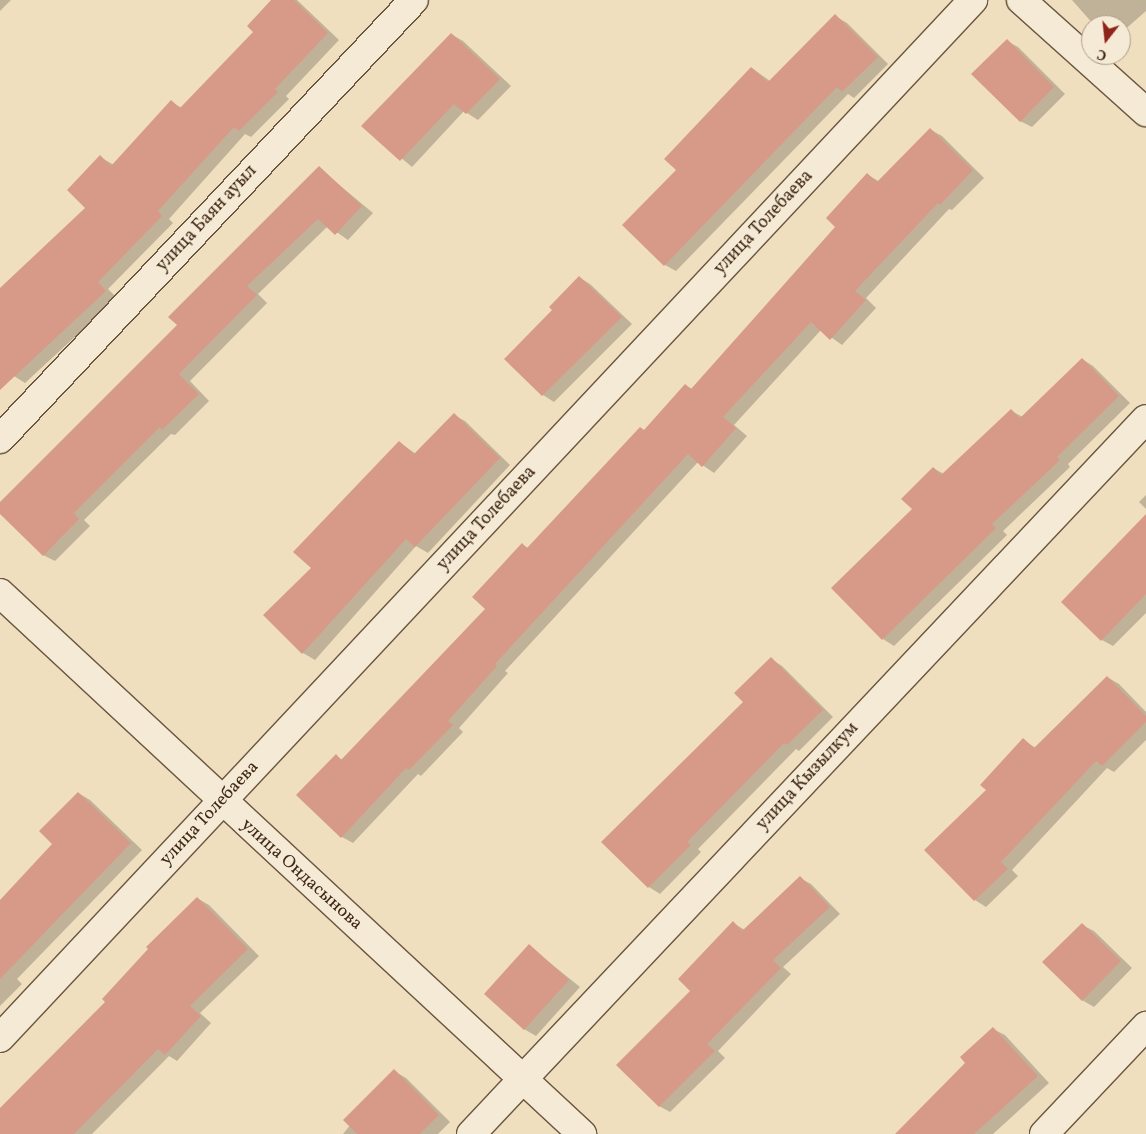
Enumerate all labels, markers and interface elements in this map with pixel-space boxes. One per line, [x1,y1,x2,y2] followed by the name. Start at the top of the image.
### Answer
[1081,15,1131,65] north arrow
[1095,44,1109,64] text: С
[152,161,262,277] street label: улица Баян ауыл
[710,166,818,280] street label: улица Толебаева
[433,462,541,576] street label: улица Толебаева
[752,718,864,836] street label: улица Кызылкум
[156,757,264,871] street label: улица Толебаева
[236,815,366,935] street label: улица Ондасынова

